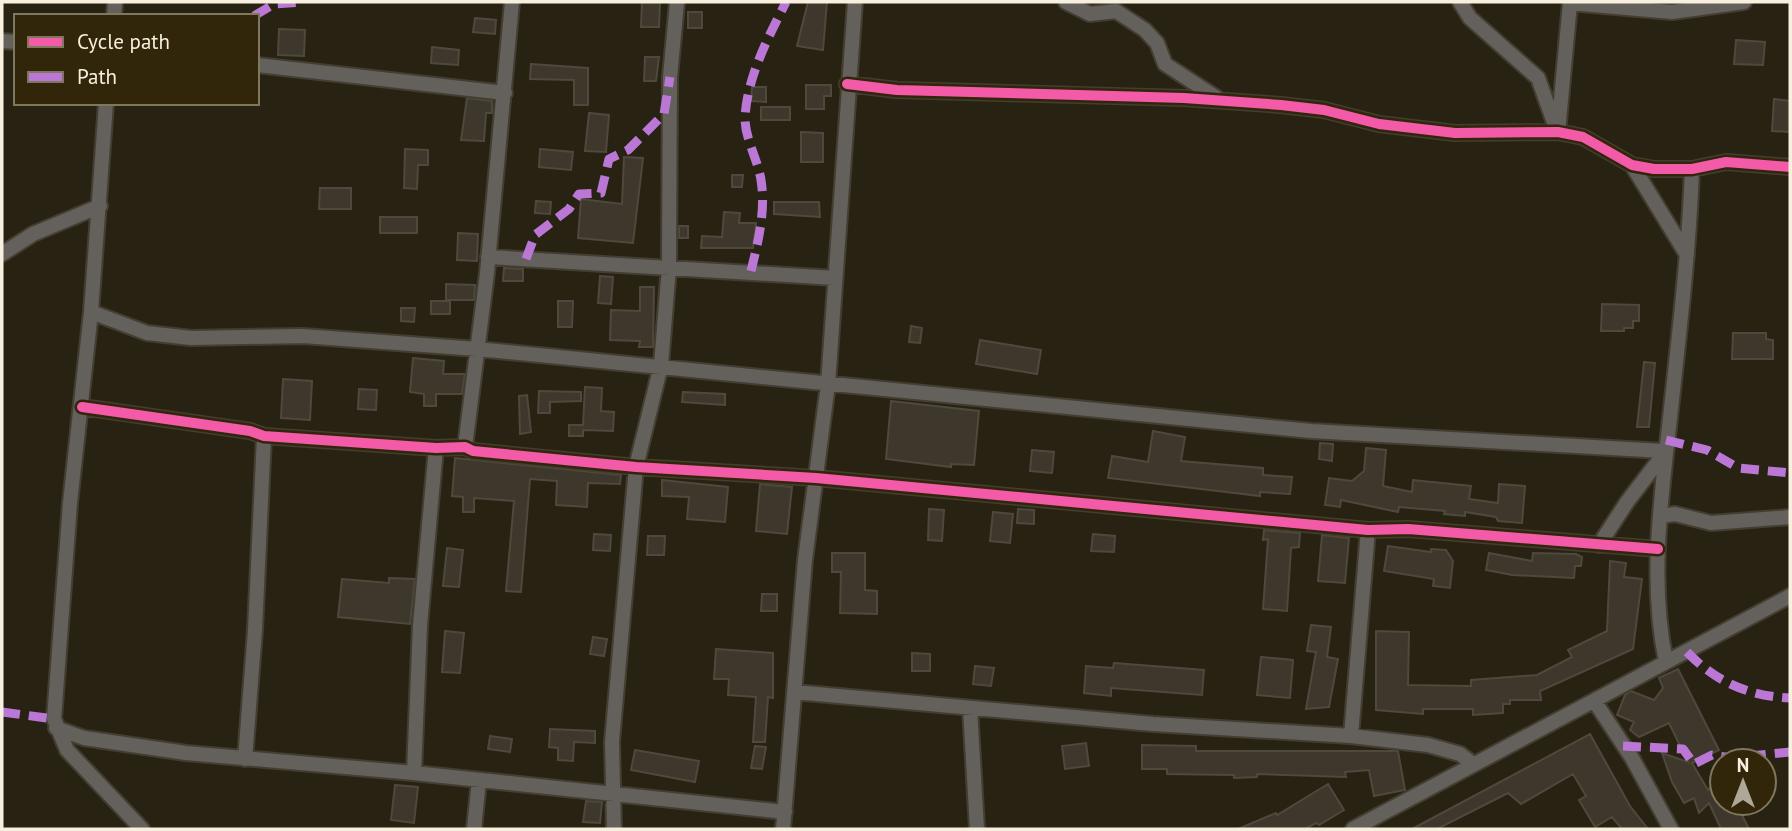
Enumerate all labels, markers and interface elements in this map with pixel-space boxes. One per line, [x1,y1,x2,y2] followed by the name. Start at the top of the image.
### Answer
[14,14,259,105] legend
[77,28,170,55] text: Cycle path
[77,63,117,90] text: Path
[1708,747,1778,817] north arrow
[1737,753,1749,777] text: N

